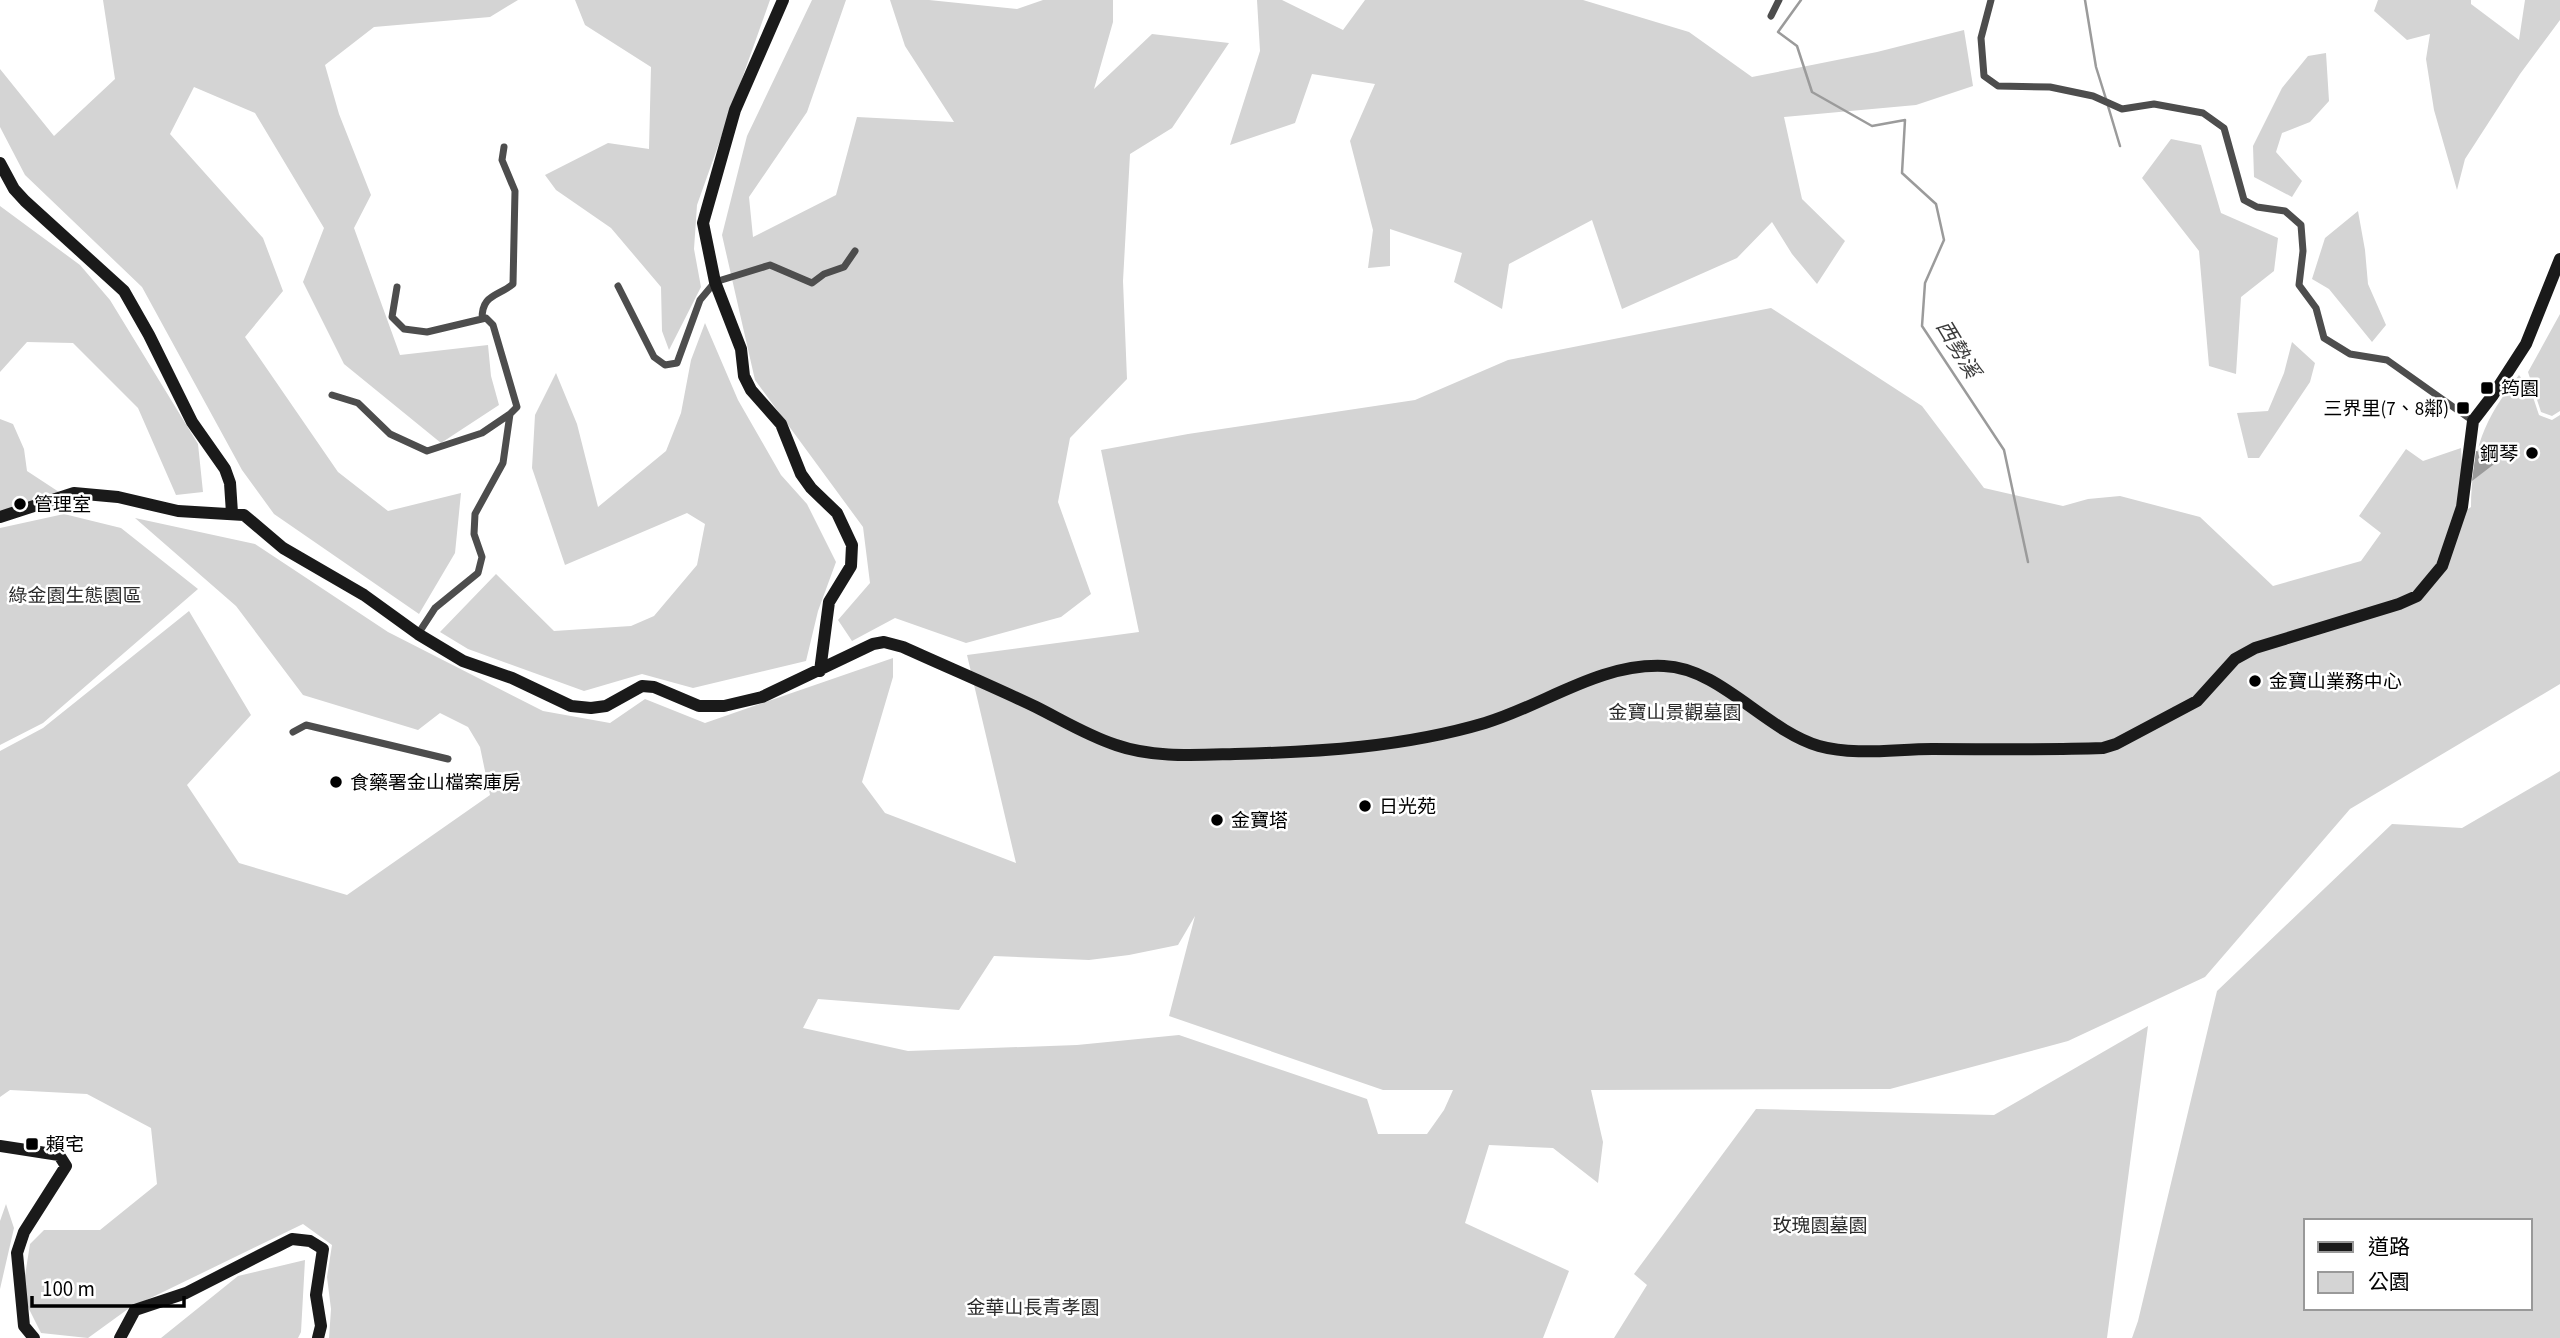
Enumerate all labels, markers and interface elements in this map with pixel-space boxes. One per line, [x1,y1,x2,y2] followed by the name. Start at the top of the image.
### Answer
[1929,314,1989,386] water label: 西勢溪
[2501,376,2539,403] place label: 筠園
[2479,380,2495,396] marker: 筠園
[2324,396,2449,423] place label: 三界里(7、8鄰)
[2455,400,2471,416] marker: 三界里(7、8鄰)
[2480,441,2518,468] place label: 鋼琴
[2524,445,2540,461] marker: 鋼琴
[34,492,91,519] place label: 管理室
[12,496,28,512] marker: 管理室
[8,583,142,610] park label: 綠金園生態園區
[2269,669,2402,696] place label: 金寶山業務中心
[2247,673,2263,689] marker: 金寶山業務中心
[1608,700,1742,727] park label: 金寶山景觀墓園
[350,770,521,797] place label: 食藥署金山檔案庫房
[328,774,344,790] marker: 食藥署金山檔案庫房
[1379,794,1436,821] place label: 日光苑
[1357,798,1373,814] marker: 日光苑
[1231,808,1288,835] place label: 金寶塔
[1209,812,1225,828] marker: 金寶塔
[46,1132,84,1159] place label: 賴宅
[24,1136,40,1152] marker: 賴宅
[1772,1213,1868,1240] park label: 玫瑰園墓園
[2304,1219,2532,1310] legend
[2368,1232,2410,1262] text: 道路
[32,1264,184,1308] scale bar
[2368,1267,2410,1297] text: 公園
[42,1274,95,1304] text: 100 m
[966,1295,1100,1322] park label: 金華山長青孝園

